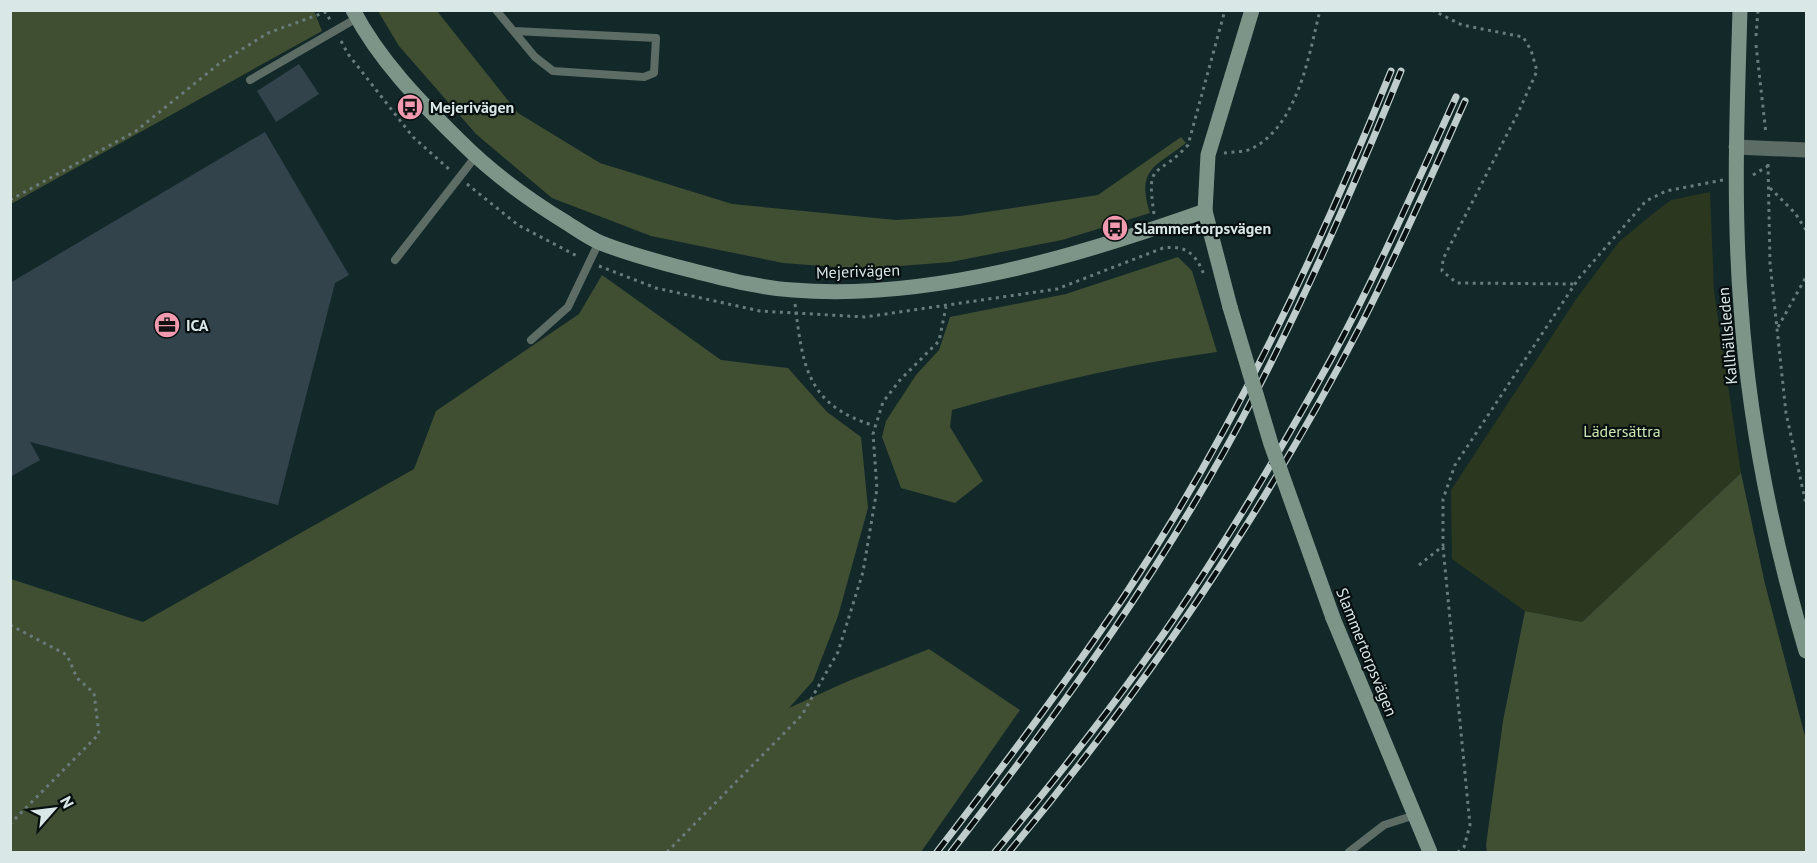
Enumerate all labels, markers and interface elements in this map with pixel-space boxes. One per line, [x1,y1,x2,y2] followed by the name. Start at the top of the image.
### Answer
[395,92,425,122] bus stop icon: Mejerivägen
[430,97,514,117] place label: Mejerivägen
[1100,213,1130,243] bus stop icon: Slammertorpsvägen
[1134,218,1271,238] place label: Slammertorpsvägen
[816,260,900,282] street label: Mejerivägen
[1713,286,1741,386] street label: Kallhällsleden
[152,310,182,340] office icon: ICA
[186,315,209,335] place label: ICA
[1583,421,1661,441] park label: Lädersättra
[1332,585,1402,719] street label: Slammertorpsvägen
[24,779,84,839] north arrow
[56,793,79,811] text: N

